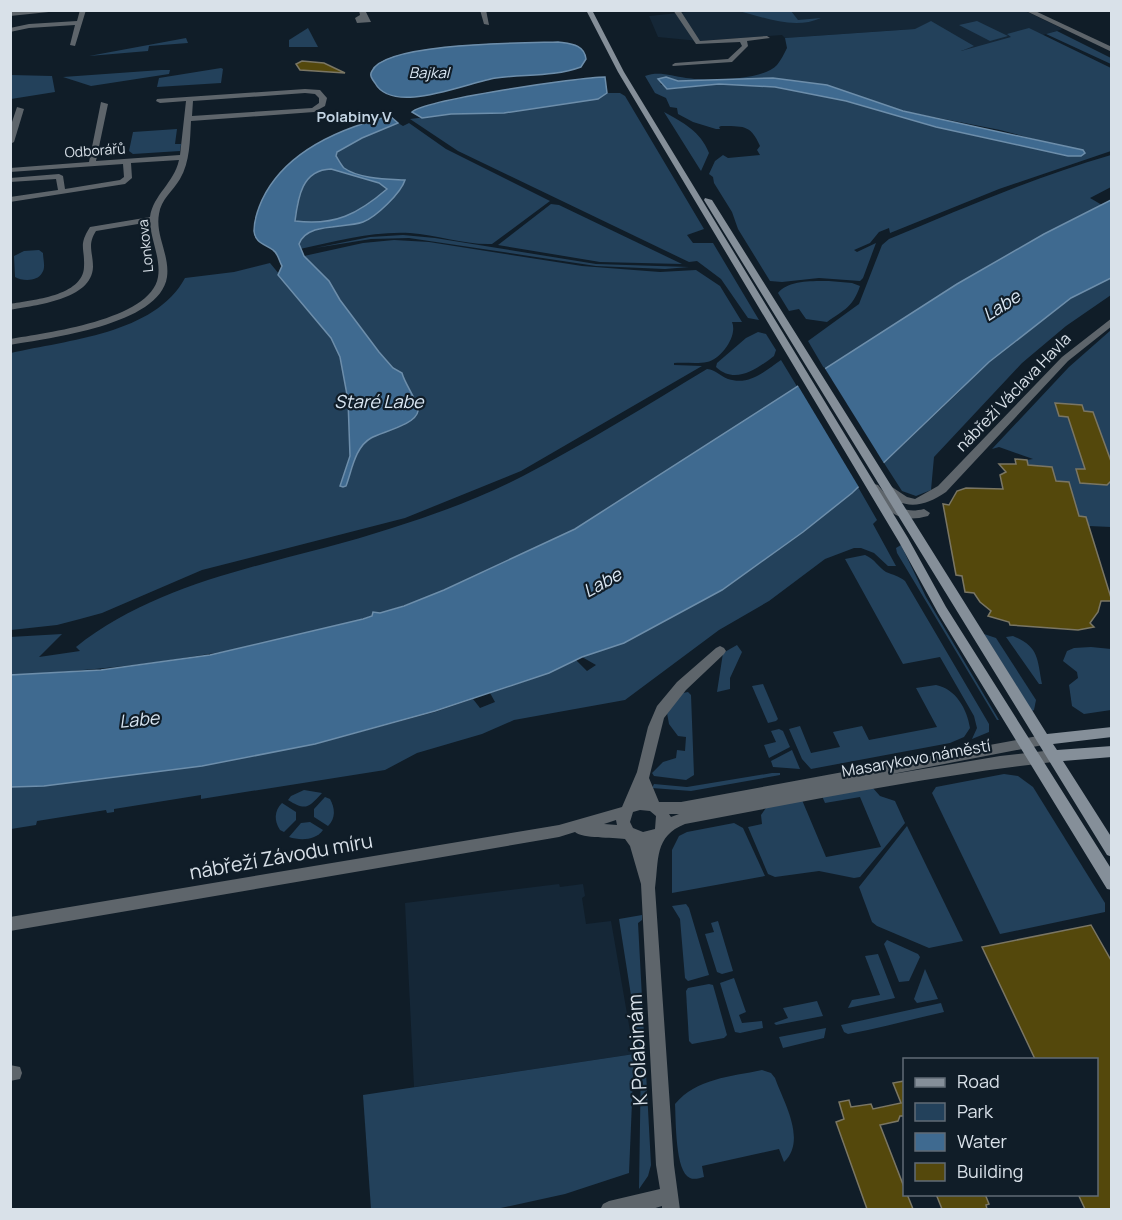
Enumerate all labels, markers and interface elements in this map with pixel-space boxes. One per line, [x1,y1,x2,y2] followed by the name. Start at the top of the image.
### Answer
[409,62,452,83] water label: Bajkal
[316,106,392,127] district label: Polabiny V
[64,138,126,162] street label: Odborářů
[133,219,157,273] street label: Lonkova
[978,283,1026,326] water label: Labe
[951,328,1075,456] street label: nábřeží Václava Havla
[334,389,425,413] water label: Staré Labe
[579,561,627,602] water label: Labe
[118,705,162,733] water label: Labe
[840,734,993,782] street label: Masarykovo náměstí
[187,827,375,885] street label: nábřeží Závodu míru
[621,994,653,1106] street label: K Polabinám
[903,1058,1098,1196] legend
[957,1069,1000,1093] text: Road
[957,1099,994,1123] text: Park
[957,1129,1007,1153] text: Water
[957,1159,1023,1183] text: Building

